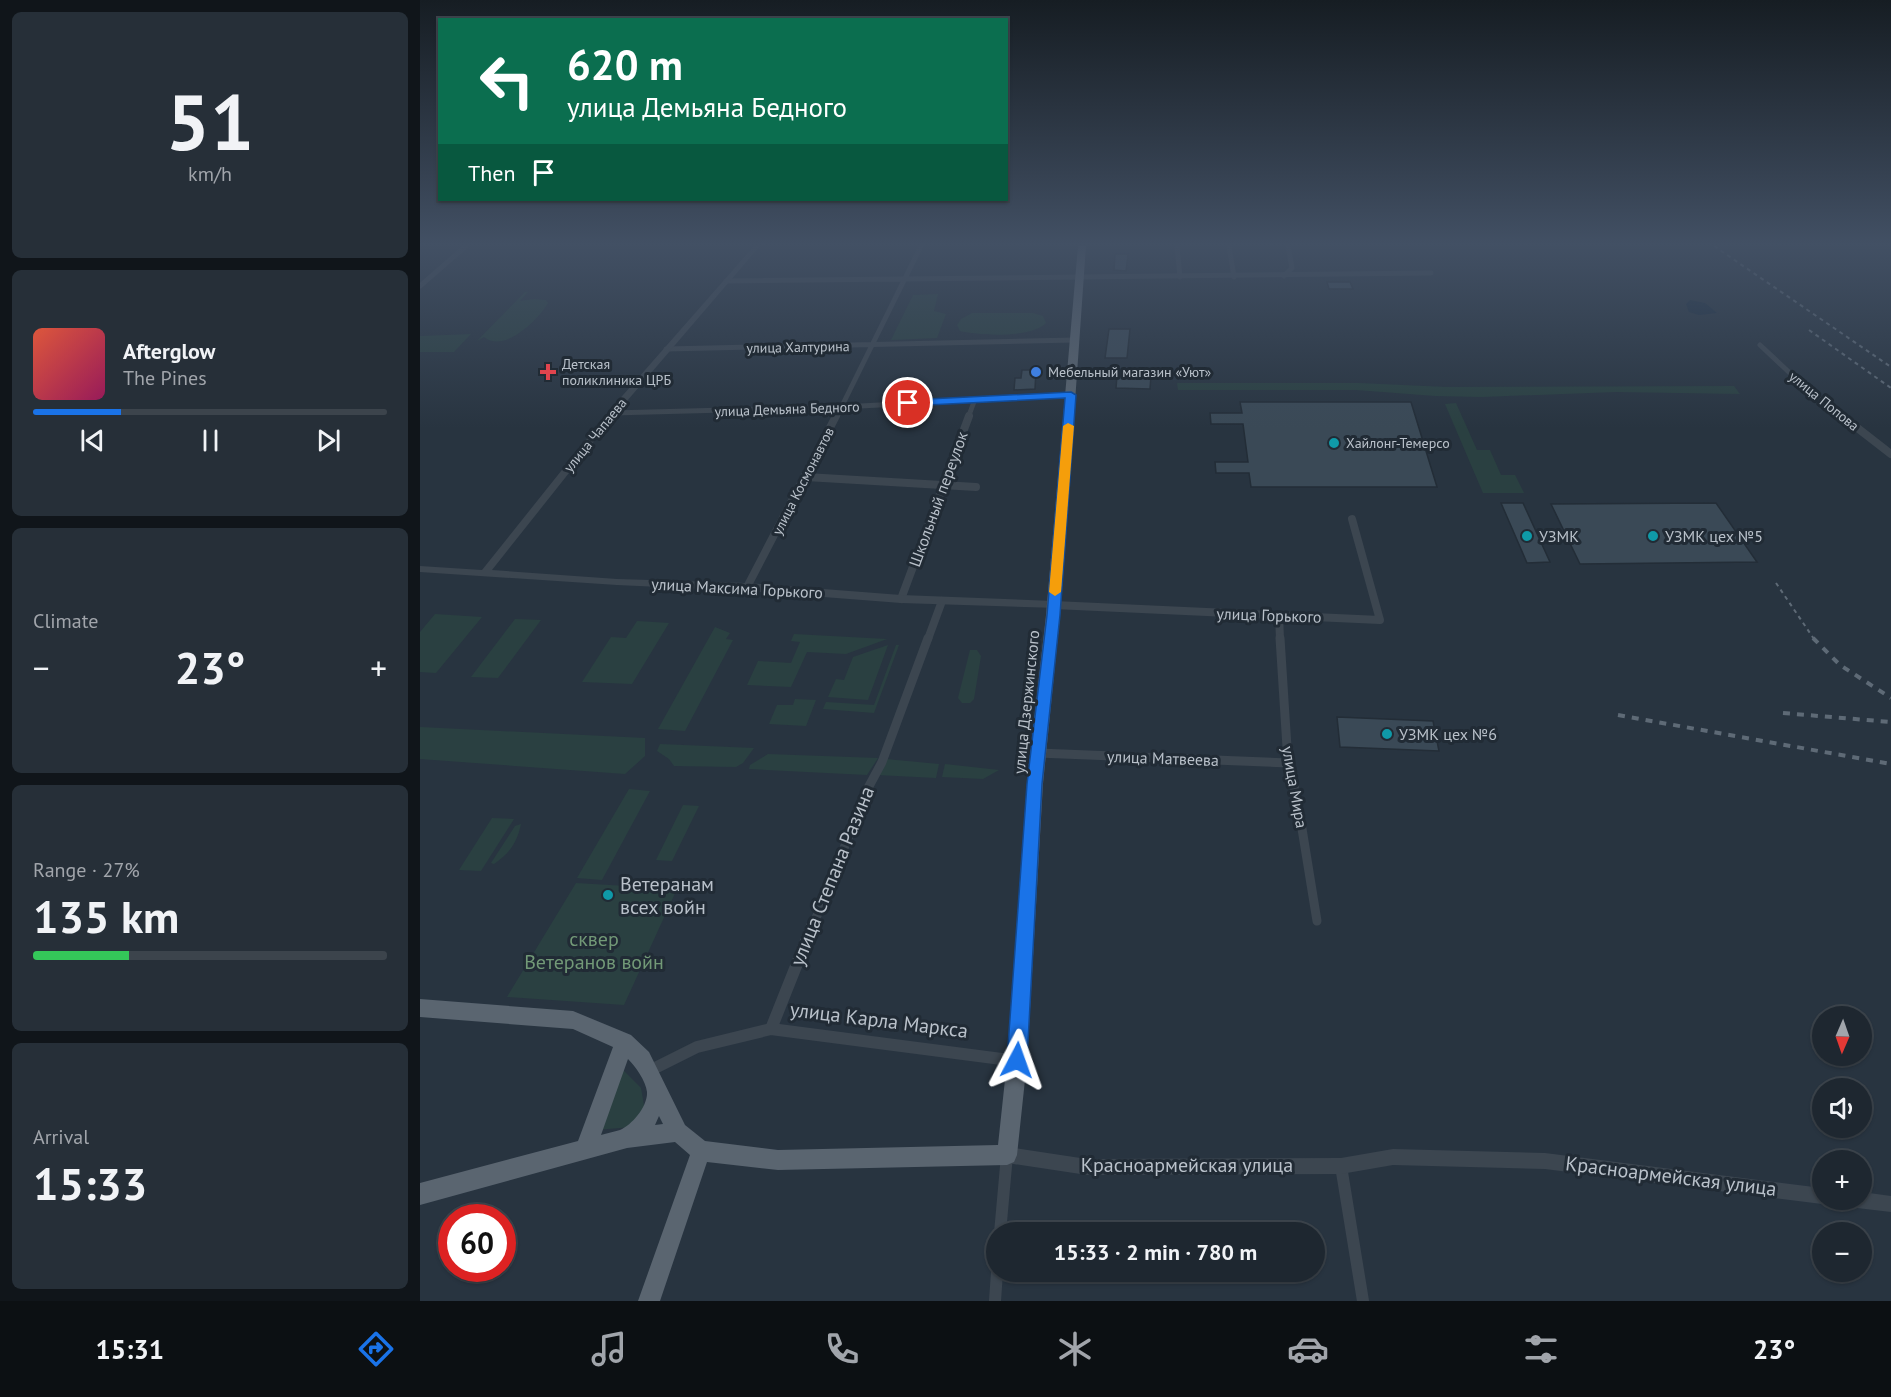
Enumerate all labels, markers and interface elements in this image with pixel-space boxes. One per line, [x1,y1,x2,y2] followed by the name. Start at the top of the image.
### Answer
[567,37,683,92] text: 620 m
[468,42,546,120] icon: left
[166,71,254,172] text: 51
[567,90,847,124] text: улица Демьяна Бедного
[527,156,560,189] icon: arrive
[468,159,515,187] text: Then
[188,161,232,187] text: km/h
[123,337,215,365] text: Afterglow
[746,337,850,357] street label: улица Халтурина
[562,355,671,389] place label: Детская поликлиника ЦРБ
[539,363,557,381] marker: Детская поликлиника ЦРБ
[1048,363,1212,381] place label: Мебельный магазин «Уют»
[123,365,207,391] text: The Pines
[1029,365,1043,379] marker: Мебельный магазин «Уют»
[1785,367,1863,435] street label: улица Попова
[882,377,933,428] pin
[891,386,924,419] icon: arrive
[560,394,630,476] street label: улица Чапаева
[714,397,860,421] street label: улица Демьяна Бедного
[76,424,109,457] icon: previous
[194,424,227,457] icon: pause
[312,424,345,457] icon: next
[768,424,838,538] street label: улица Космонавтов
[904,428,972,569] street label: Школьный переулок
[1346,434,1450,452] place label: Хайлонг-Темерсо
[1327,436,1341,450] marker: Хайлонг-Темерсо
[1539,526,1579,546] place label: УЗМК
[1665,526,1763,546] place label: УЗМК цех №5
[1520,529,1534,543] marker: УЗМК
[1646,529,1660,543] marker: УЗМК цех №5
[651,574,823,602] street label: улица Максима Горького
[1216,603,1322,627] street label: улица Горького
[33,608,99,634] text: Climate
[1009,629,1043,775] street label: улица Дзержинского
[175,638,245,696] text: 23°
[33,646,50,689] text: −
[370,646,387,689] text: +
[1399,724,1497,744] place label: УЗМК цех №6
[1380,727,1394,741] marker: УЗМК цех №6
[1278,744,1312,830] street label: улица Мира
[1107,746,1219,770] street label: улица Матвеева
[784,782,880,970] street label: улица Степана Разина
[33,857,140,883] text: Range · 27%
[620,871,714,920] place label: Ветеранам всех войн
[33,887,179,945] text: 135 km
[601,888,615,902] marker: Ветеранам всех войн
[524,926,664,975] park label: сквер Ветеранов войн
[788,996,970,1044] street label: улица Карла Маркса
[1812,1006,1872,1066] north arrow
[1812,1006,1872,1282] map controls
[985,1028,1049,1092] position arrow
[1812,1078,1872,1138] button: sound
[33,1124,89,1150] text: Arrival
[1564,1150,1778,1202] street label: Красноармейская улица
[1812,1150,1872,1210] button: +
[1081,1152,1293,1178] street label: Красноармейская улица
[33,1154,147,1212] text: 15:33
[438,1204,516,1282] speed limit sign: 60
[1812,1222,1872,1282] button: −
[1054,1238,1257,1266] text: 15:33 · 2 min · 780 m
[355,1328,397,1370] icon: directions
[588,1328,630,1370] icon: music
[821,1328,863,1370] icon: phone
[1054,1328,1096,1370] icon: climate
[1287,1328,1329,1370] icon: car
[1520,1328,1562,1370] icon: filters
[96,1332,164,1366] text: 15:31
[1753,1332,1795,1366] text: 23°

